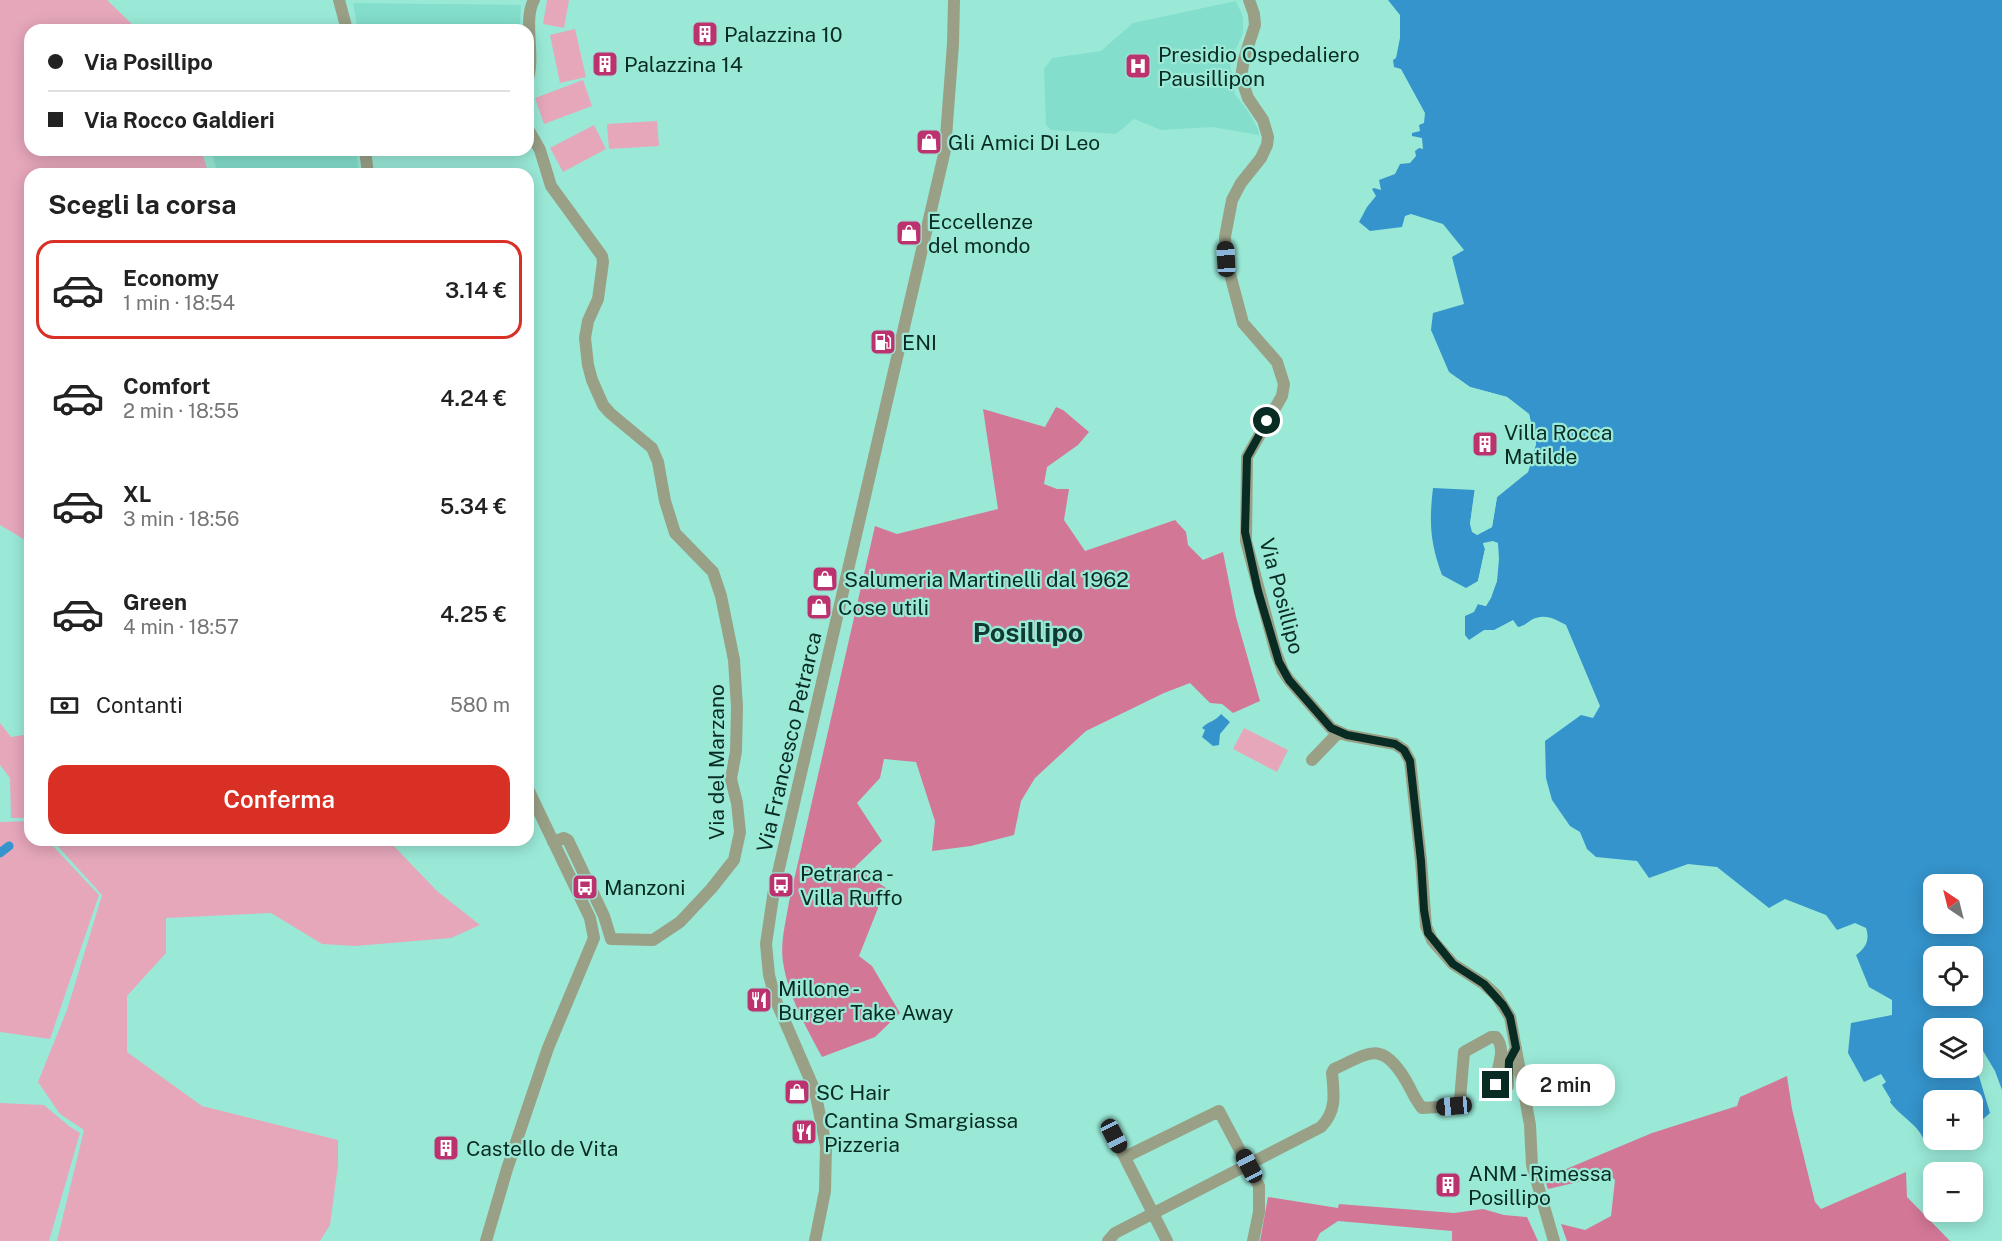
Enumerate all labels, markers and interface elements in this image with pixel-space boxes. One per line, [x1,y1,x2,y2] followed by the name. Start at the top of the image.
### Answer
[690,19,720,49] building icon: Palazzina 10
[724,22,843,47] place label: Palazzina 10
[1158,42,1360,91] place label: Presidio Ospedaliero Pausillipon
[84,49,213,75] text: Via Posillipo
[590,49,620,79] building icon: Palazzina 14
[1123,51,1153,81] hospital icon: Presidio Ospedaliero Pausillipon
[624,52,743,77] place label: Palazzina 14
[84,107,275,133] text: Via Rocco Galdieri
[914,127,944,157] shop icon: Gli Amici Di Leo
[948,130,1100,155] place label: Gli Amici Di Leo
[48,188,237,220] text: Scegli la corsa
[928,209,1033,258] place label: Eccellenze del mondo
[894,218,924,248] shop icon: Eccellenze del mondo
[1216,241,1236,277] car
[51,263,105,317] icon: car
[123,265,219,291] text: Economy
[445,277,507,303] text: 3.14 €
[123,291,235,315] text: 1 min · 18:54
[868,327,898,357] fuel station icon: ENI
[902,330,937,355] place label: ENI
[51,371,105,425] icon: car
[123,373,210,399] text: Comfort
[440,385,507,411] text: 4.24 €
[123,399,239,423] text: 2 min · 18:55
[1253,407,1280,434] route start
[1504,420,1612,469] place label: Villa Rocca Matilde
[1470,429,1500,459] building icon: Villa Rocca Matilde
[51,479,105,533] icon: car
[123,481,151,507] text: XL
[440,493,507,519] text: 5.34 €
[123,507,239,531] text: 3 min · 18:56
[1255,535,1309,657] street label: Via Posillipo
[810,564,840,594] shop icon: Salumeria Martinelli dal 1962
[844,567,1129,592] place label: Salumeria Martinelli dal 1962
[51,587,105,641] icon: car
[123,589,187,615] text: Green
[804,592,834,622] shop icon: Cose utili
[838,595,929,620] place label: Cose utili
[440,601,507,627] text: 4.25 €
[123,615,239,639] text: 4 min · 18:57
[973,616,1083,648] district label: Posillipo
[751,629,827,855] street label: Via Francesco Petrarca
[704,684,729,840] street label: Via del Marzano
[48,689,81,722] icon: cash
[96,692,183,718] text: Contanti
[450,693,510,717] text: 580 m
[48,765,510,834] button: Conferma
[800,861,903,910] place label: Petrarca - Villa Ruffo
[766,870,796,900] bus stop icon: Petrarca - Villa Ruffo
[570,872,600,902] bus stop icon: Manzoni
[1923,874,1983,934] north arrow
[1923,874,1983,1222] map controls
[604,875,685,900] place label: Manzoni
[1923,946,1983,1006] button: locate
[778,976,953,1025] place label: Millone - Burger Take Away
[744,985,774,1015] restaurant icon: Millone - Burger Take Away
[1923,1018,1983,1078] button: layers
[1517,1064,1616,1106] callout: 2 min
[1482,1071,1509,1098] route end
[1540,1073,1591,1097] text: 2 min
[782,1077,812,1107] shop icon: SC Hair
[816,1080,891,1105] place label: SC Hair
[1923,1090,1983,1150] button: +
[1435,1095,1473,1117] car
[824,1108,1018,1157] place label: Cantina Smargiassa Pizzeria
[1098,1116,1130,1156] car
[789,1117,819,1147] restaurant icon: Cantina Smargiassa Pizzeria
[431,1133,461,1163] building icon: Castello de Vita
[466,1136,618,1161] place label: Castello de Vita
[1233,1146,1265,1186] car
[1468,1161,1612,1210] place label: ANM - Rimessa Posillipo
[1923,1162,1983,1222] button: −
[1433,1170,1463,1200] building icon: ANM - Rimessa Posillipo

